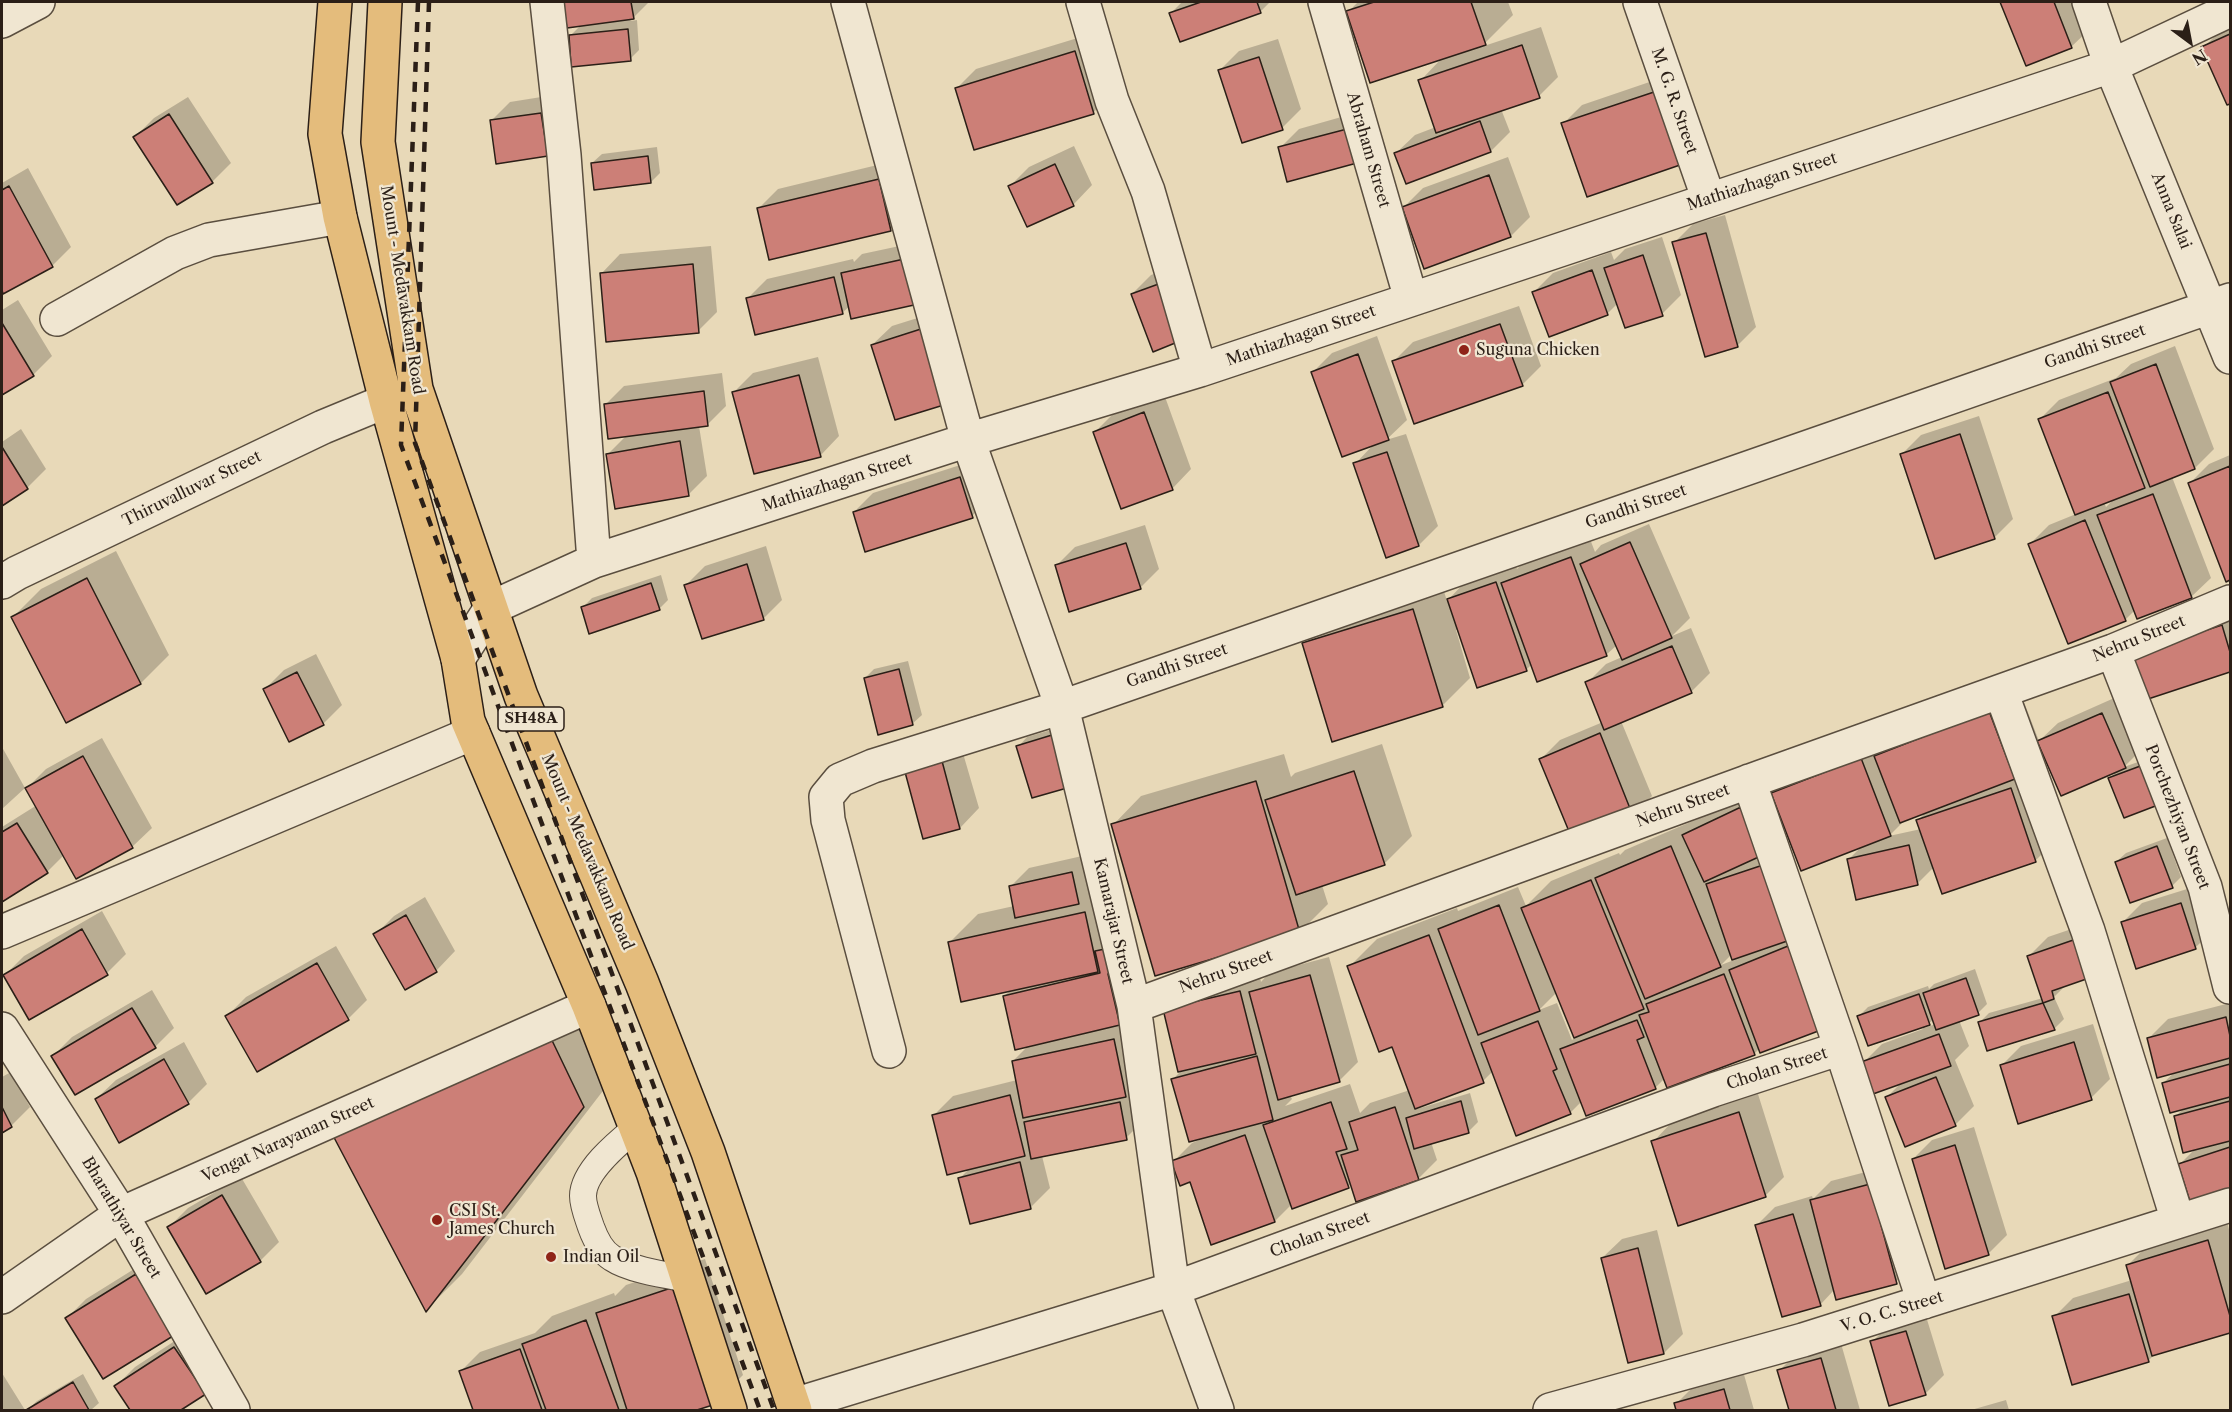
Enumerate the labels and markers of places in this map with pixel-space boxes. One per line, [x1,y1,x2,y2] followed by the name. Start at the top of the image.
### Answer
[1476,340,1600,360] place label: Suguna Chicken
[1457,343,1471,357] marker: Suguna Chicken
[449,1201,555,1239] place label: CSI St. James Church
[430,1213,444,1227] marker: CSI St. James Church
[563,1247,639,1267] place label: Indian Oil
[544,1250,558,1264] marker: Indian Oil

